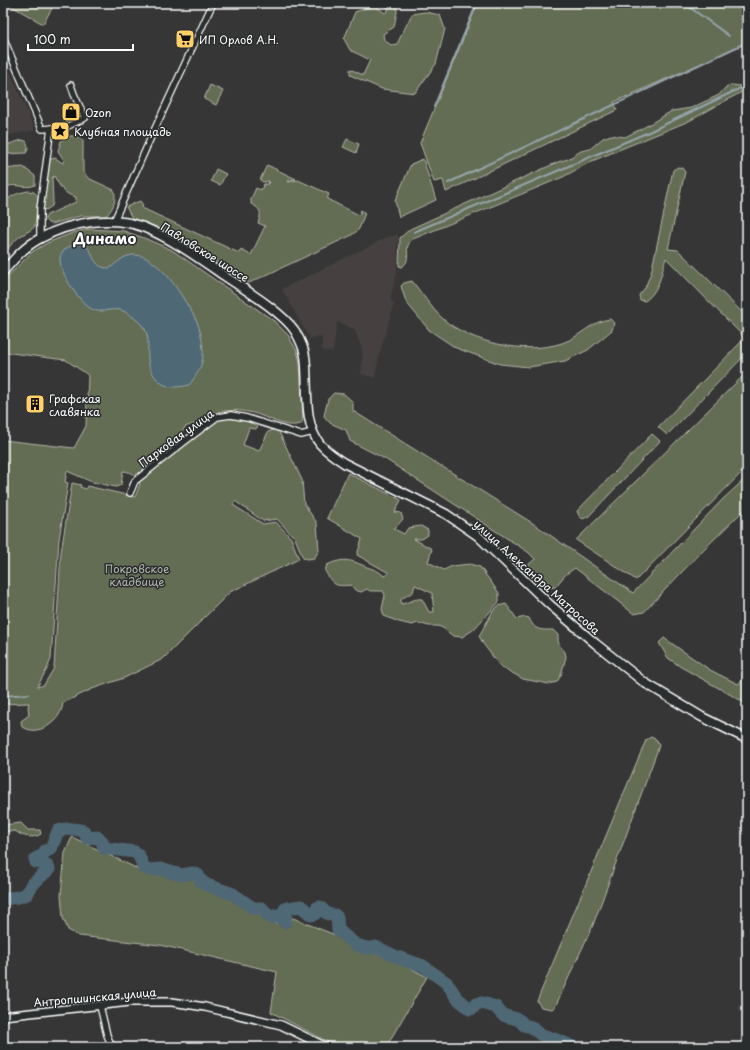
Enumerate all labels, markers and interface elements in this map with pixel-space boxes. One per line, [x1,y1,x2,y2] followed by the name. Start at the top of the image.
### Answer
[28,26,133,52] scale bar
[174,28,196,50] supermarket icon: ИП Орлов А.Н.
[34,30,71,48] text: 100 m
[199,31,279,48] place label: ИП Орлов А.Н.
[60,101,82,123] shop icon: Ozon
[85,104,111,121] place label: Ozon
[49,120,71,142] place icon: Клубная площадь
[74,123,172,140] place label: Клубная площадь
[158,218,252,286] street label: Павловское шоссе
[73,226,137,249] district label: Динамо
[49,390,101,420] place label: Графская славянка
[24,393,46,415] building icon: Графская славянка
[135,405,217,471] street label: Парковая улица
[470,516,604,639] street label: улица Александра Матросова
[105,560,169,590] park label: Покровское кладбище
[33,983,157,1011] street label: Антропшинская улица

